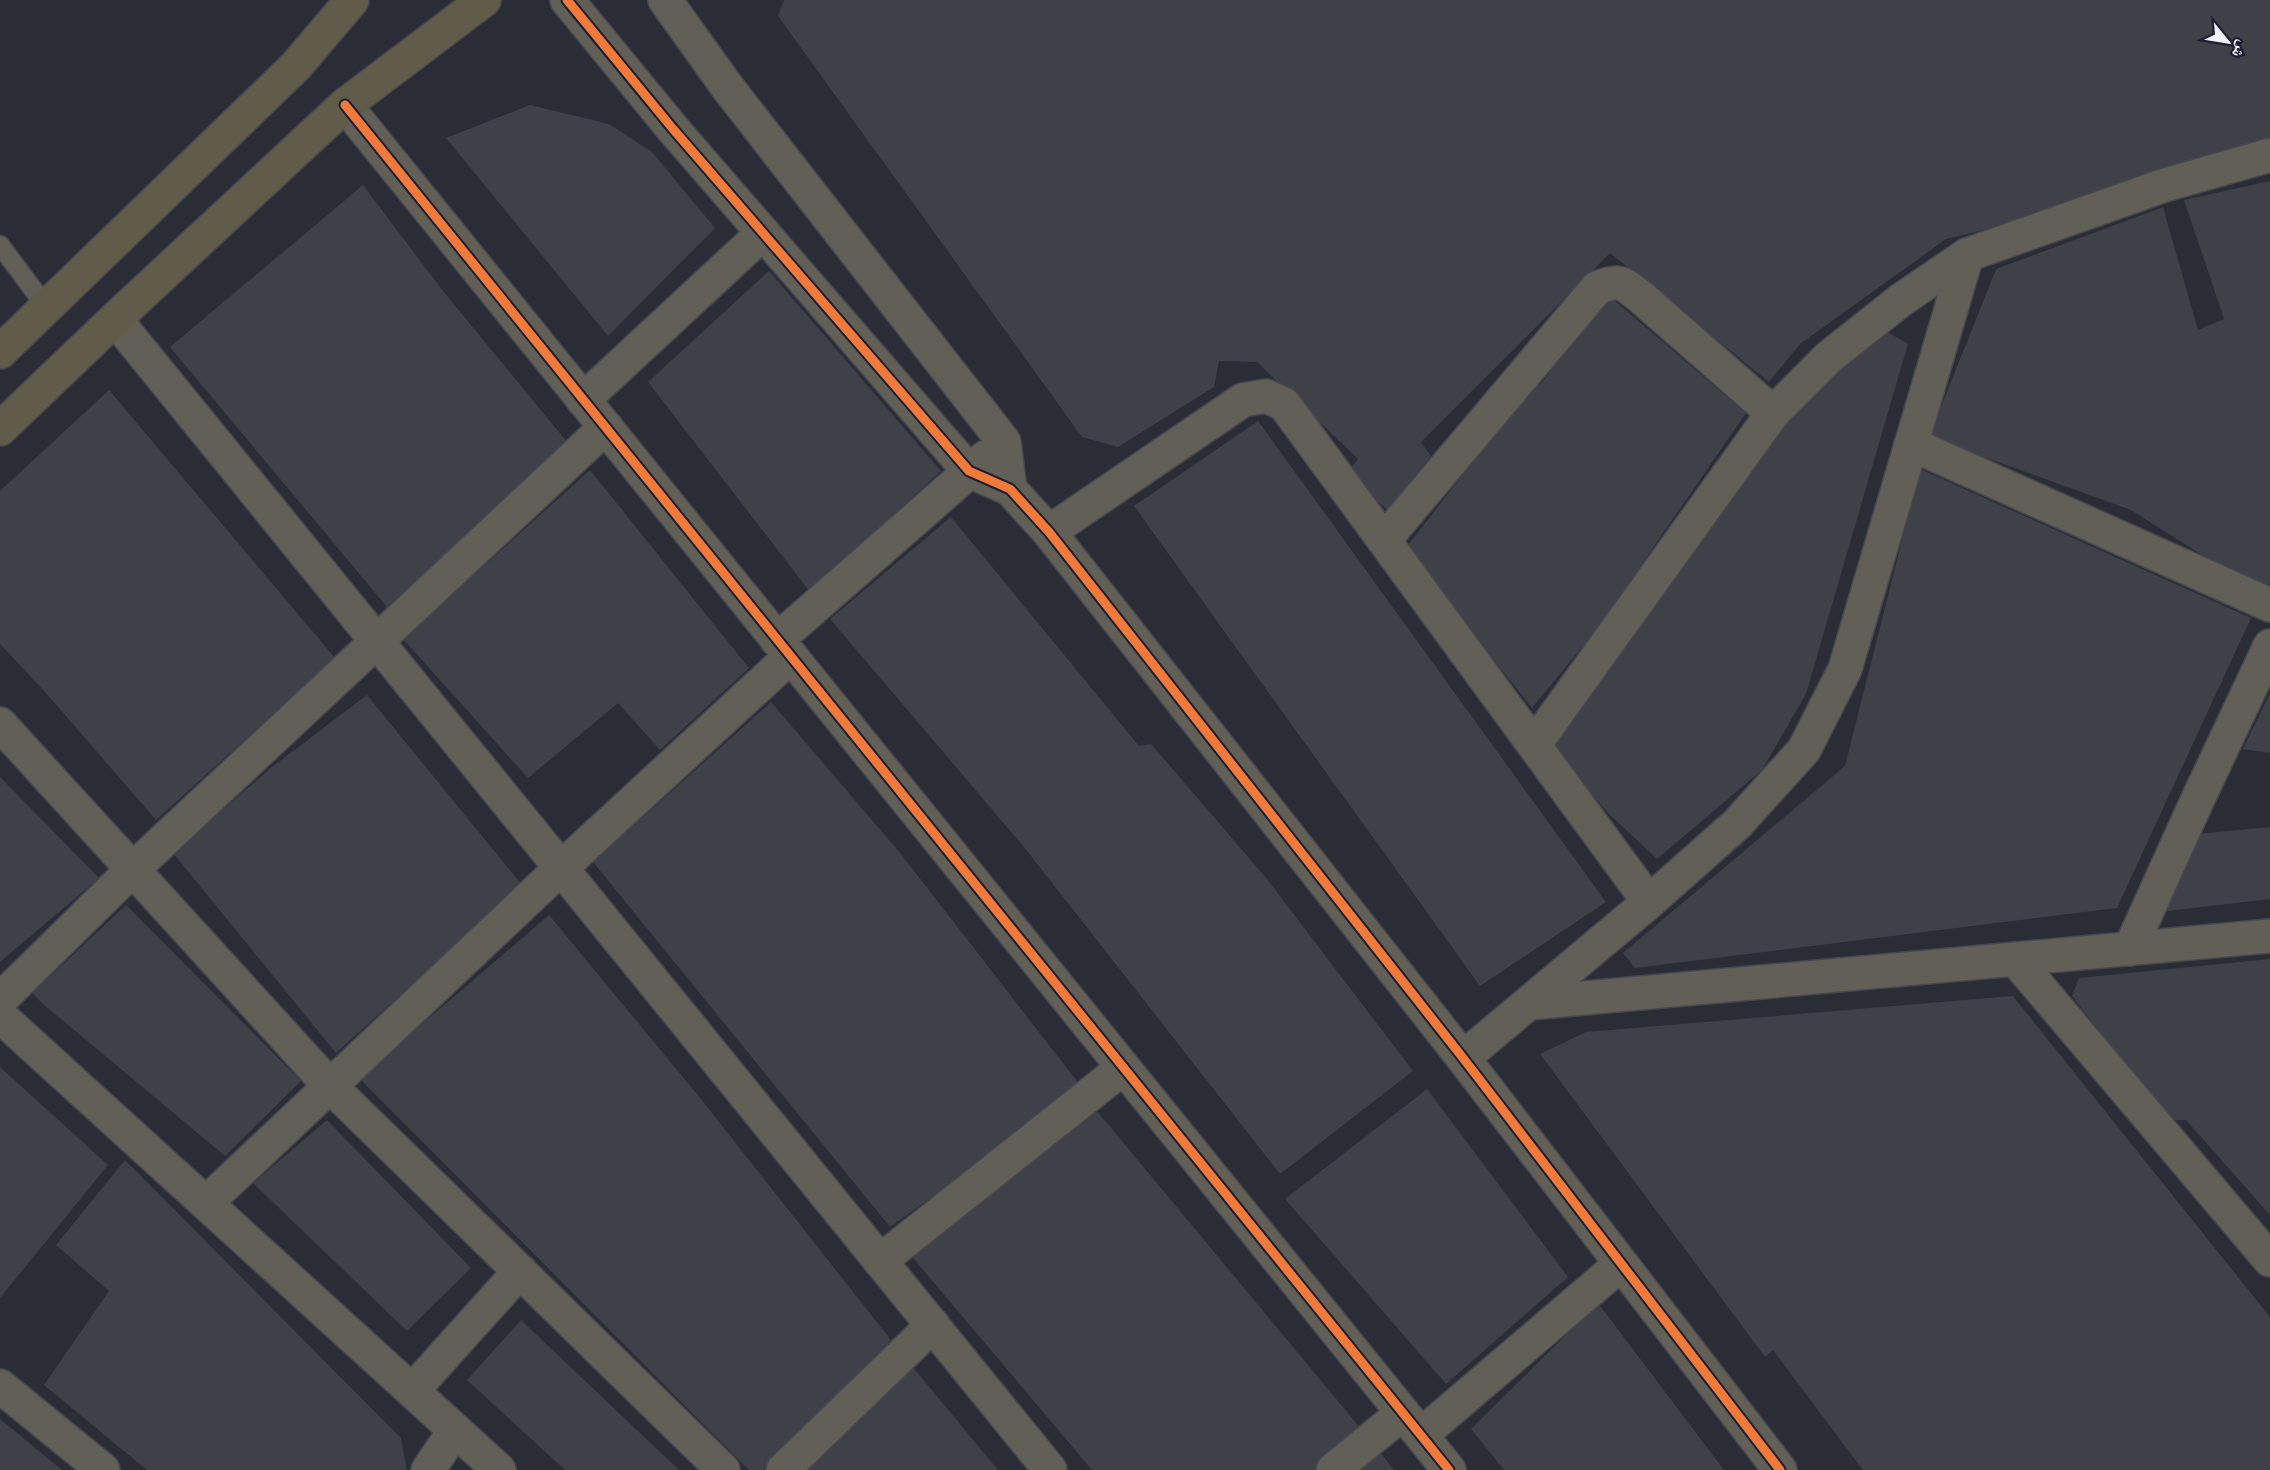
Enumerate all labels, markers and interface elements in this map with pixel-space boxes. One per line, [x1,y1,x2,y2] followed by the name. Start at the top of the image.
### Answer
[2198,12,2258,72] north arrow
[2228,37,2253,61] text: ش

